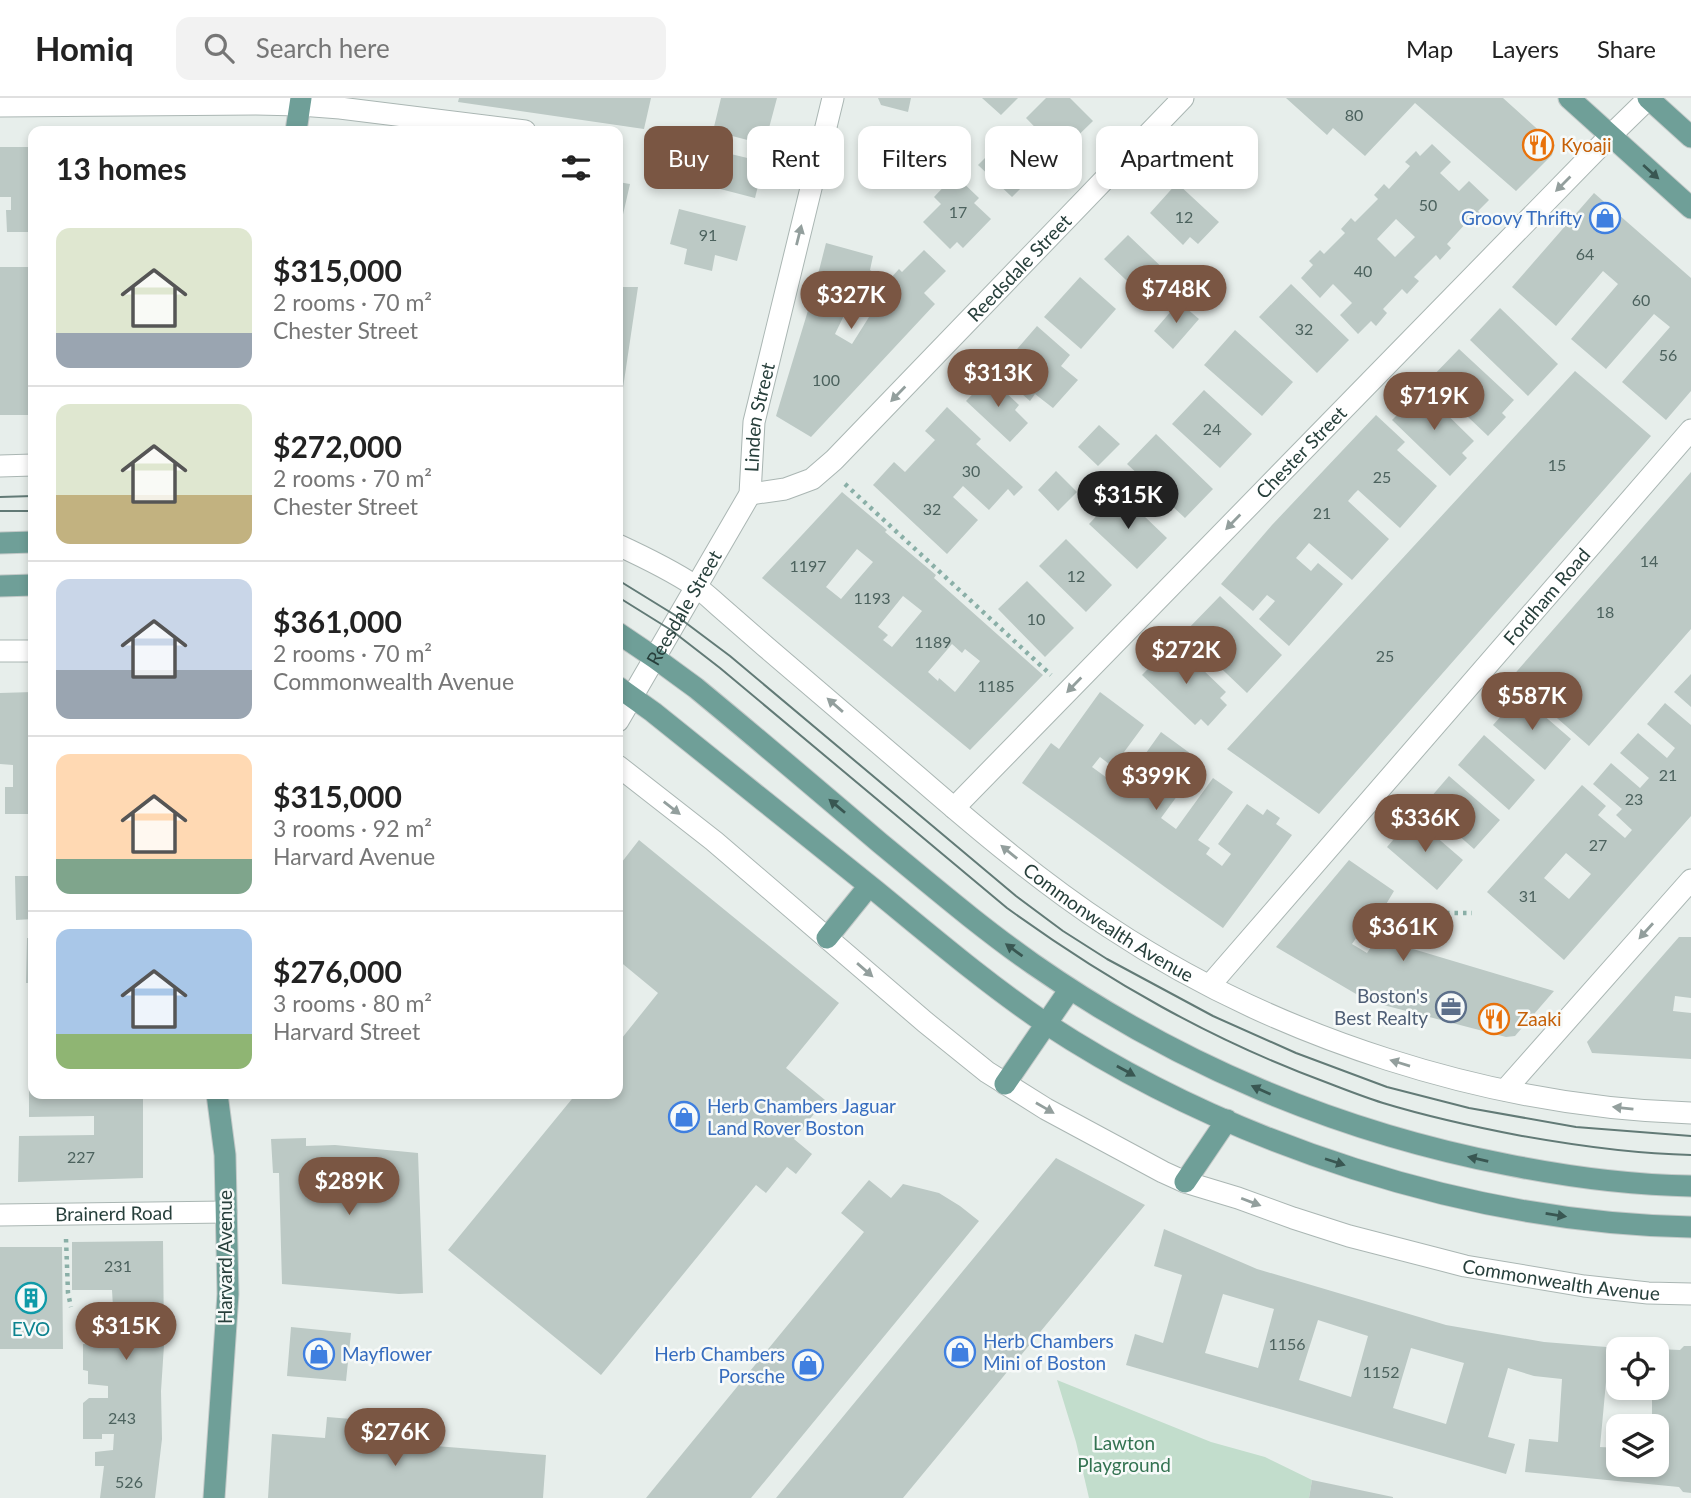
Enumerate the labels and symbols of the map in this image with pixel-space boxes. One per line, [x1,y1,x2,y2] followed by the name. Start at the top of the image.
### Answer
[1345,105,1363,124] house number: 80
[1521,128,1555,162] restaurant icon: Kyoaji
[1561,133,1611,156] place label: Kyoaji
[1642,164,1660,180] one-way arrow
[1555,176,1572,193] one-way arrow
[1419,195,1437,214] house number: 50
[1588,201,1622,235] shop icon: Groovy Thrifty
[949,202,967,221] house number: 17
[1461,206,1582,229] place label: Groovy Thrifty
[1175,207,1193,226] house number: 12
[962,209,1076,326] street label: Reedsdale Street
[794,224,805,246] one-way arrow
[699,225,717,244] house number: 91
[1576,244,1594,263] house number: 64
[1354,261,1372,280] house number: 40
[1127,266,1225,325] pin: $748K
[802,272,900,331] pin: $327K
[1632,290,1650,309] house number: 60
[1295,319,1313,338] house number: 32
[1659,345,1677,364] house number: 56
[949,350,1047,409] pin: $313K
[739,360,779,473] street label: Linden Street
[812,370,840,389] house number: 100
[1385,372,1483,432] pin: $719K
[890,385,906,402] one-way arrow
[1251,401,1351,503] street label: Chester Street
[1203,419,1221,438] house number: 24
[1548,455,1566,474] house number: 15
[962,461,980,480] house number: 30
[1373,467,1391,486] house number: 25
[1079,472,1177,531] pin: $315K
[923,499,941,518] house number: 32
[1313,503,1331,522] house number: 21
[1225,514,1242,531] one-way arrow
[1498,543,1594,649] street label: Fordham Road
[641,546,726,669] street label: Reesdale Street
[1640,551,1658,570] house number: 14
[789,556,827,575] house number: 1197
[1067,566,1085,585] house number: 12
[853,588,891,607] house number: 1193
[1596,602,1614,621] house number: 18
[1027,609,1045,628] house number: 10
[1137,626,1235,686] pin: $272K
[914,632,952,651] house number: 1189
[1376,646,1394,665] house number: 25
[1483,672,1581,732] pin: $587K
[977,676,1015,695] house number: 1185
[1067,676,1083,693] one-way arrow
[826,698,843,713] one-way arrow
[1107,752,1205,812] pin: $399K
[1659,765,1677,784] house number: 21
[1625,789,1643,808] house number: 23
[1376,794,1474,854] pin: $336K
[829,799,847,814] one-way arrow
[662,800,680,815] one-way arrow
[1589,835,1607,854] house number: 27
[1000,844,1018,859] one-way arrow
[1019,857,1198,986] street label: Commonwealth Avenue
[1519,886,1537,905] house number: 31
[1354,904,1452,963] pin: $361K
[1638,922,1654,940] one-way arrow
[1005,943,1023,957] one-way arrow
[856,961,873,977] one-way arrow
[1334,984,1428,1029] place label: Boston's Best Realty
[1434,990,1468,1024] office icon: Boston's Best Realty
[1477,1002,1511,1036] restaurant icon: Zaaki
[1517,1007,1561,1030] place label: Zaaki
[1390,1057,1411,1067] one-way arrow
[1117,1065,1136,1077] one-way arrow
[1251,1084,1272,1095] one-way arrow
[707,1094,896,1139] place label: Herb Chambers Jaguar Land Rover Boston
[667,1100,701,1134] shop icon: Herb Chambers Jaguar Land Rover Boston
[1035,1102,1054,1114] one-way arrow
[1612,1102,1634,1113] one-way arrow
[67,1147,95,1166] house number: 227
[1467,1153,1489,1164] one-way arrow
[1324,1157,1345,1168] one-way arrow
[300,1158,398,1217] pin: $289K
[213,1190,236,1324] street label: Harvard Avenue
[1240,1197,1261,1208] one-way arrow
[55,1201,173,1225] street label: Brainerd Road
[1545,1210,1567,1221] one-way arrow
[1461,1254,1660,1304] street label: Commonwealth Avenue
[104,1256,132,1275] house number: 231
[14,1281,48,1315] building icon: EVO
[77,1302,175,1362] pin: $315K
[12,1317,50,1340] place label: EVO
[983,1329,1114,1374] place label: Herb Chambers Mini of Boston
[1268,1334,1306,1353] house number: 1156
[943,1335,977,1369] shop icon: Herb Chambers Mini of Boston
[302,1337,336,1371] shop icon: Mayflower
[342,1342,432,1365] place label: Mayflower
[654,1342,785,1387] place label: Herb Chambers Porsche
[791,1348,825,1382] shop icon: Herb Chambers Porsche
[1362,1362,1400,1381] house number: 1152
[108,1408,136,1427] house number: 243
[346,1408,444,1468] pin: $276K
[1077,1431,1171,1476] park label: Lawton Playground
[115,1472,143,1491] house number: 526

